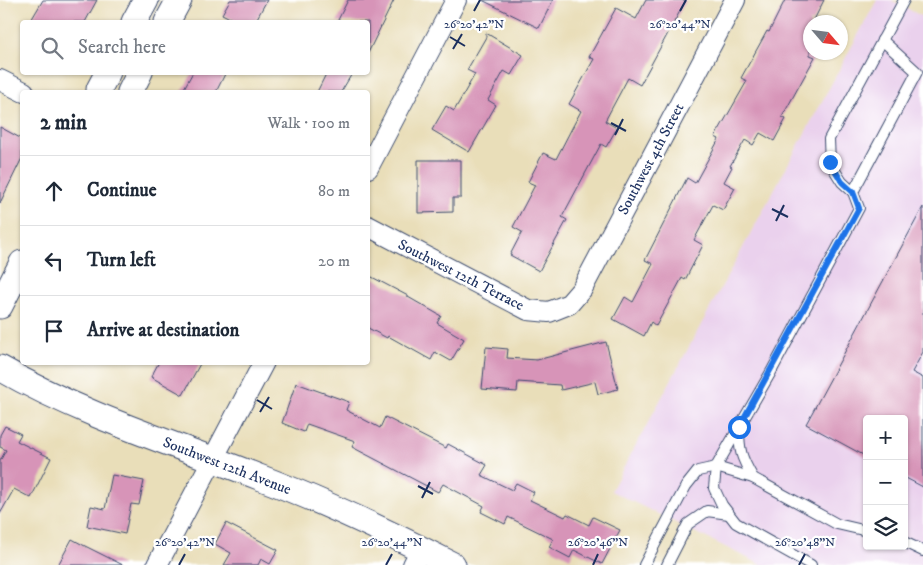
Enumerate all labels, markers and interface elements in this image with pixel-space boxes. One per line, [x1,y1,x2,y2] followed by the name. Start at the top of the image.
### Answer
[803,15,848,60] north arrow
[444,17,504,32] text: 26°20'42"N
[649,17,711,32] text: 26°20'44"N
[20,20,370,75] search box
[38,34,66,62] icon: search
[78,36,166,59] text: Search here
[614,100,689,218] street label: Southwest 4th Street
[40,110,87,136] text: 2 min
[268,113,350,133] text: Walk · 100 m
[819,151,842,174] route end
[40,177,68,205] icon: ahead
[87,179,157,202] text: Continue
[318,181,350,201] text: 80 m
[395,235,527,315] street label: Southwest 12th Terrace
[40,247,68,275] icon: left
[87,249,156,272] text: Turn left
[318,251,350,271] text: 20 m
[40,317,68,345] icon: arrive
[87,319,239,342] text: Arrive at destination
[863,415,908,550] map controls
[863,415,908,460] button: +
[728,416,751,439] route start
[160,433,294,499] street label: Southwest 12th Avenue
[863,460,908,505] button: −
[863,505,908,550] button: layers
[155,535,215,550] text: 26°20'42"N
[361,535,423,550] text: 26°20'44"N
[568,535,628,550] text: 26°20'46"N
[775,535,835,550] text: 26°20'48"N

